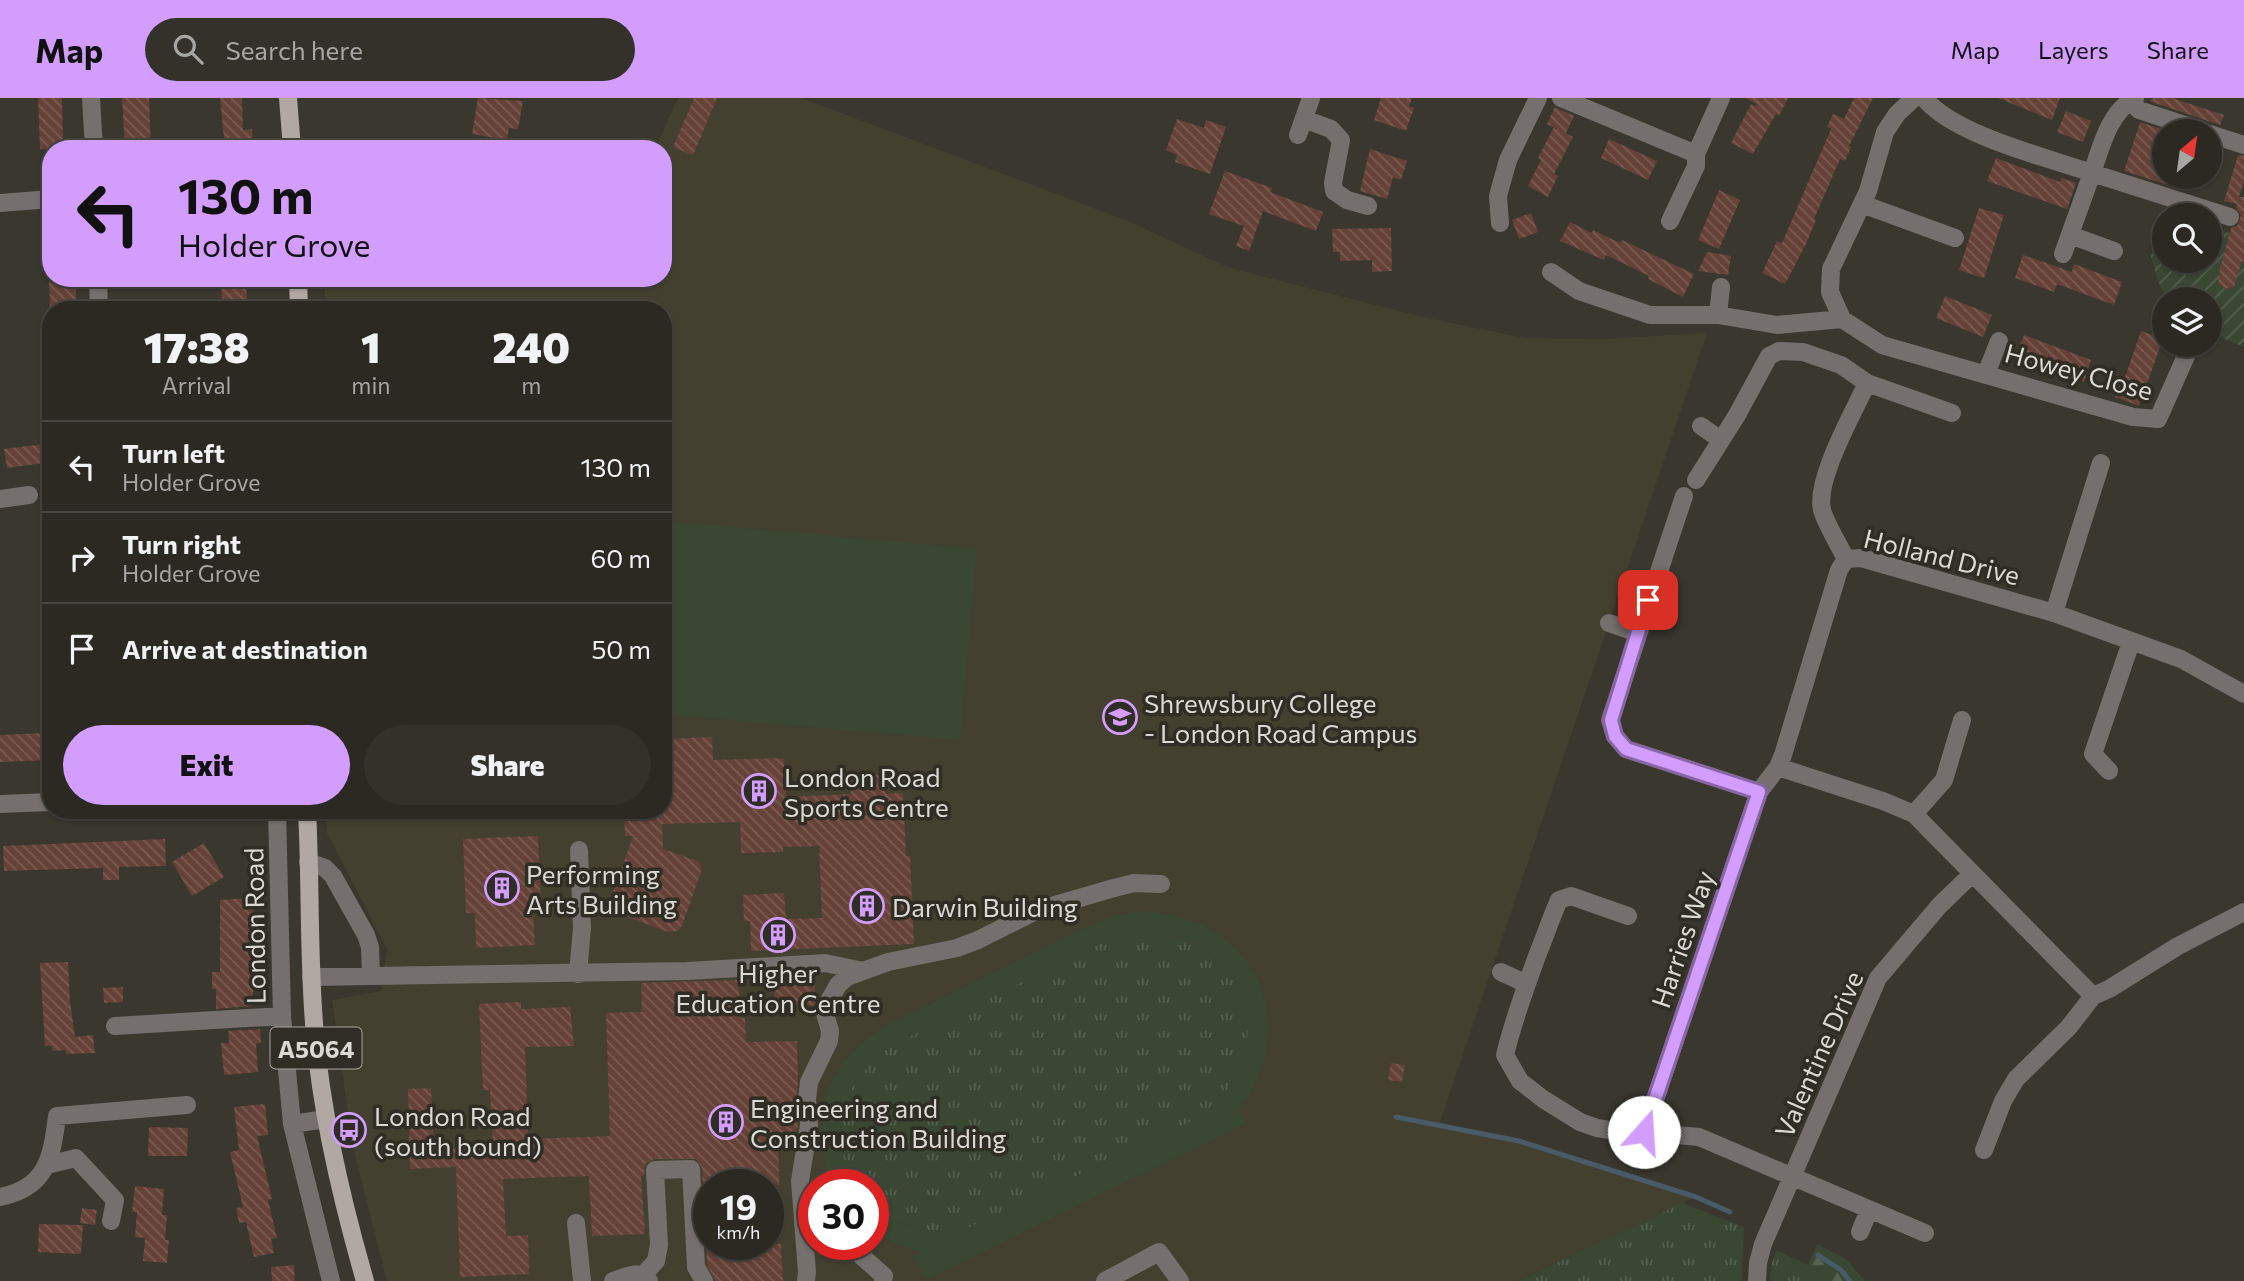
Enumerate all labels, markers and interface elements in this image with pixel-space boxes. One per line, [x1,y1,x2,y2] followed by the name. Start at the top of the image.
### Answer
[145,18,635,81] search box
[35,29,103,70] text: Map
[169,30,207,68] icon: search
[225,34,363,65] text: Search here
[1951,35,2000,64] text: Map
[2038,35,2109,64] text: Layers
[2147,35,2209,64] text: Share
[2152,119,2222,189] north arrow
[2152,119,2222,357] map controls
[178,164,313,224] text: 130 m
[63,168,154,259] icon: left
[2152,203,2222,273] button: search
[178,224,370,264] text: Holder Grove
[2152,287,2222,357] button: layers
[144,320,250,372] text: 17:38
[361,320,381,372] text: 1
[492,320,570,372] text: 240
[2002,336,2156,406] street label: Howey Close
[162,371,231,399] text: Arrival
[351,371,391,399] text: min
[521,371,541,399] text: m
[122,437,225,468] text: Turn left
[63,448,101,486] icon: left
[580,451,651,482] text: 130 m
[122,468,260,496] text: Holder Grove
[1861,522,2023,590] street label: Holland Drive
[122,528,241,559] text: Turn right
[63,539,101,577] icon: right
[591,542,651,573] text: 60 m
[122,559,260,587] text: Holder Grove
[1618,570,1678,630] pin
[1629,581,1667,619] icon: arrive
[63,630,101,668] icon: arrive
[122,633,368,664] text: Arrive at destination
[591,633,651,664] text: 50 m
[1144,687,1417,748] place label: Shrewsbury College - London Road Campus
[1101,698,1139,736] school or university icon: Shrewsbury College - London Road Campus
[63,725,350,805] button: Exit
[364,725,651,805] button: Share
[784,761,949,822] place label: London Road Sports Centre
[740,772,778,810] building icon: London Road Sports Centre
[237,848,271,1004] street label: London Road
[526,858,677,919] place label: Performing Arts Building
[1644,866,1720,1012] street label: Harries Way
[483,869,521,907] building icon: Performing Arts Building
[848,887,886,925] building icon: Darwin Building
[892,891,1078,922] place label: Darwin Building
[759,916,797,954] building icon: Higher Education Centre
[676,957,880,1018] place label: Higher Education Centre
[1767,966,1869,1142] street label: Valentine Drive
[270,1028,362,1068] road number: A5064
[750,1092,1006,1153] place label: Engineering and Construction Building
[1607,1095,1681,1169] position arrow
[374,1100,542,1161] place label: London Road (south bound)
[707,1103,745,1141] building icon: Engineering and Construction Building
[330,1111,368,1149] bus stop icon: London Road (south bound)
[798,1169,889,1260] speed limit sign: 30
[720,1184,757,1227] text: 19
[717,1221,760,1243] text: km/h

